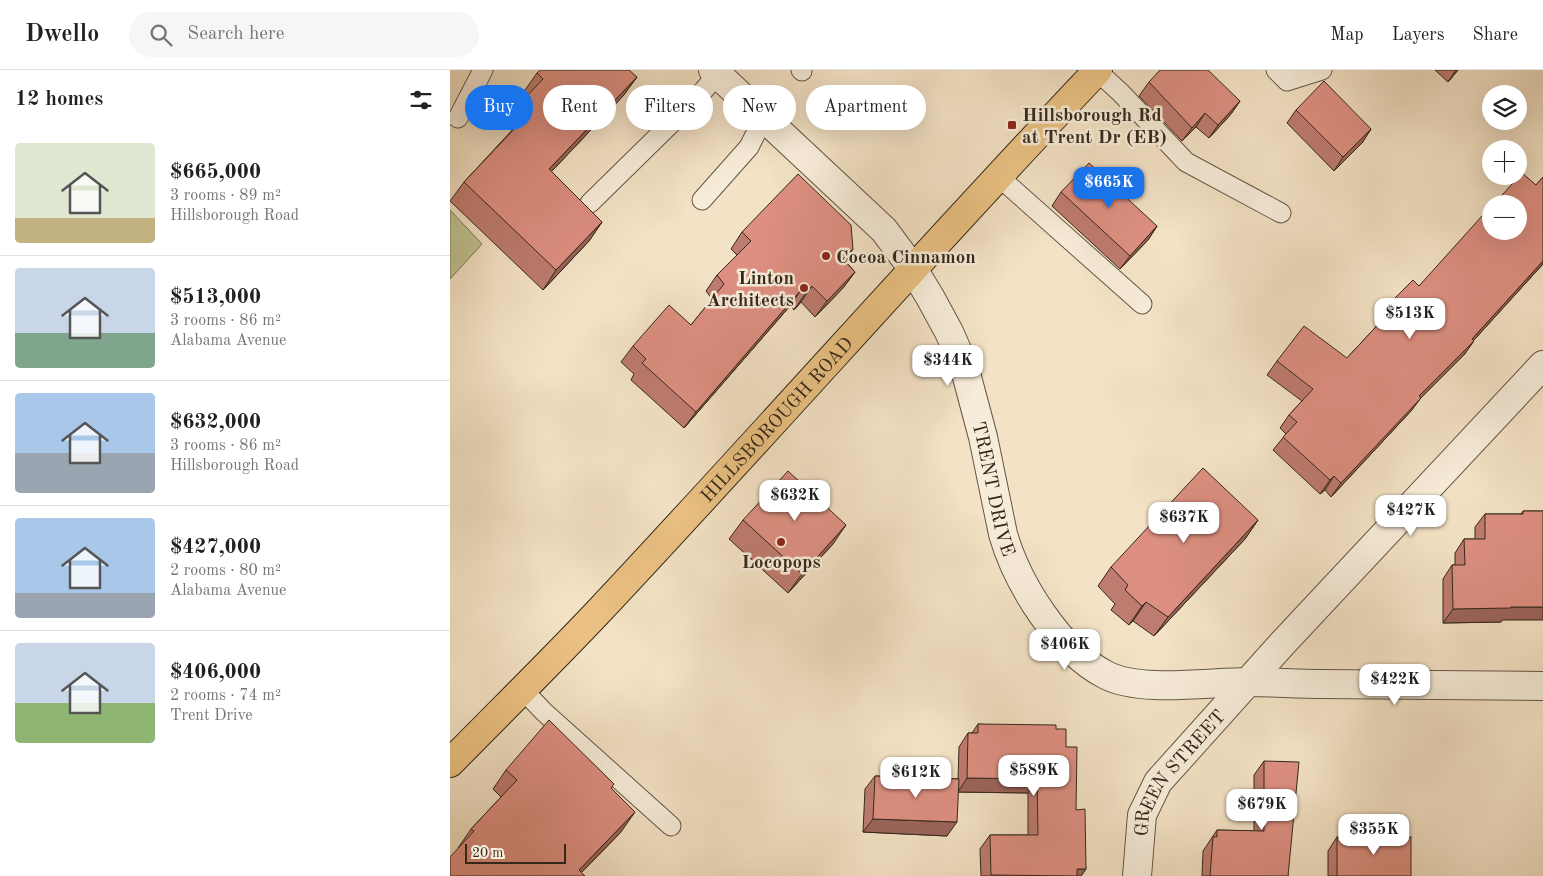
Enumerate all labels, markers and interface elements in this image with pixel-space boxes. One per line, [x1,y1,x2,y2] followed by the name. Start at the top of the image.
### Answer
[129,12,479,57] search box
[147,21,175,49] icon: search
[25,23,99,47] text: Dwello
[187,25,285,44] text: Search here
[1330,26,1364,44] text: Map
[1392,26,1444,44] text: Layers
[1472,26,1518,44] text: Share
[465,85,533,130] chip: Buy
[543,85,616,130] chip: Rent
[626,85,713,130] chip: Filters
[723,85,796,130] chip: New
[806,85,926,130] chip: Apartment
[1482,85,1527,240] map controls
[1482,85,1527,130] button: layers
[407,86,435,114] icon: filters
[15,89,103,110] text: 12 homes
[1022,107,1167,148] place label: Hillsborough Rd at Trent Dr (EB)
[1006,119,1018,131] marker: Hillsborough Rd at Trent Dr (EB)
[1482,140,1527,185] button: +
[170,162,261,183] text: $665,000
[55,163,115,223] icon: home
[1074,166,1144,209] pin: $665K
[1084,175,1134,191] text: $665K
[170,188,281,204] text: 3 rooms · 89 m²
[1482,195,1527,240] button: −
[170,208,299,224] text: Hillsborough Road
[836,249,976,268] place label: Cocoa Cinnamon
[820,250,832,262] marker: Cocoa Cinnamon
[706,270,794,311] place label: Linton Architects
[798,282,810,294] marker: Linton Architects
[170,287,261,308] text: $513,000
[55,288,115,348] icon: home
[1375,298,1445,340] pin: $513K
[1385,306,1435,322] text: $513K
[170,313,281,329] text: 3 rooms · 86 m²
[170,333,286,349] text: Alabama Avenue
[698,335,858,507] street label: HILLSBOROUGH ROAD
[913,344,983,387] pin: $344K
[923,353,973,369] text: $344K
[170,412,261,433] text: $632,000
[55,413,115,473] icon: home
[967,420,1017,560] street label: TRENT DRIVE
[170,438,281,454] text: 3 rooms · 86 m²
[170,458,299,474] text: Hillsborough Road
[760,480,830,522] pin: $632K
[770,488,820,504] text: $632K
[1376,494,1446,537] pin: $427K
[1149,502,1219,544] pin: $637K
[1386,503,1436,519] text: $427K
[1159,510,1209,526] text: $637K
[775,536,787,548] marker: Locopops
[170,537,261,558] text: $427,000
[55,538,115,598] icon: home
[741,554,821,573] place label: Locopops
[170,563,281,579] text: 2 rooms · 80 m²
[170,583,286,599] text: Alabama Avenue
[1030,628,1100,671] pin: $406K
[1040,637,1090,653] text: $406K
[170,662,261,683] text: $406,000
[55,663,115,723] icon: home
[1360,664,1430,706] pin: $422K
[1370,672,1420,688] text: $422K
[170,688,281,704] text: 2 rooms · 74 m²
[1133,707,1230,837] street label: GREEN STREET
[170,708,253,724] text: Trent Drive
[999,754,1069,797] pin: $589K
[881,756,951,799] pin: $612K
[1009,763,1059,779] text: $589K
[891,765,941,781] text: $612K
[1227,788,1297,831] pin: $679K
[1237,797,1287,813] text: $679K
[1339,814,1409,856] pin: $355K
[1349,822,1399,838] text: $355K
[465,841,566,864] scale bar
[472,846,503,860] text: 20 m

